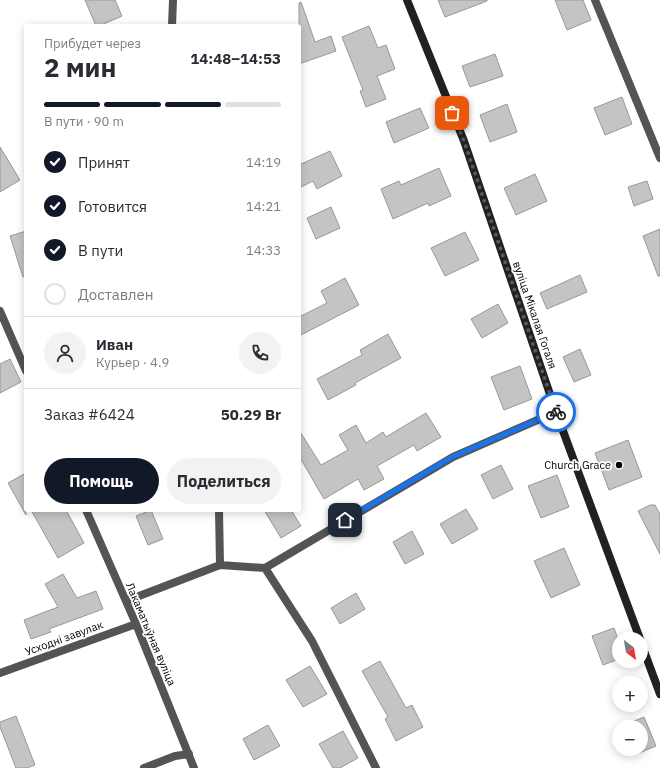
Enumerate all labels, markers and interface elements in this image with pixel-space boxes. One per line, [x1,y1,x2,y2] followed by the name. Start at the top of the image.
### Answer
[44,35,141,52] text: Прибудет через
[190,49,281,68] text: 14:48–14:53
[44,50,116,84] text: 2 мин
[435,96,469,130] pin
[441,102,463,124] icon: bag
[44,113,124,130] text: В пути · 90 m
[44,151,66,173] icon: check
[78,153,130,172] text: Принят
[246,154,281,171] text: 14:19
[44,195,66,217] icon: check
[78,197,147,216] text: Готовится
[246,198,281,215] text: 14:21
[44,239,66,261] icon: check
[78,241,123,260] text: В пути
[246,242,281,259] text: 14:33
[510,259,560,371] street label: вуліца Мікалая Гогаля
[78,285,154,304] text: Доставлен
[44,332,86,374] button: person
[239,332,281,374] button: phone
[96,335,133,354] text: Иван
[96,354,169,371] text: Курьер · 4.9
[536,392,576,432] courier
[545,401,567,423] icon: bike
[44,405,135,424] text: Заказ #6424
[221,405,281,424] text: 50.29 Br
[44,458,159,504] button: Помощь
[167,458,281,504] button: Поделиться
[544,458,611,472] place label: Church Grace
[614,460,624,470] marker: Church Grace
[328,503,362,537] pin
[334,509,356,531] icon: home
[123,580,179,688] street label: Лакаматыўная вуліца
[23,617,105,659] street label: Усходні завулак
[612,632,648,668] north arrow
[612,632,648,756] map controls
[612,676,648,712] button: +
[612,720,648,756] button: −

